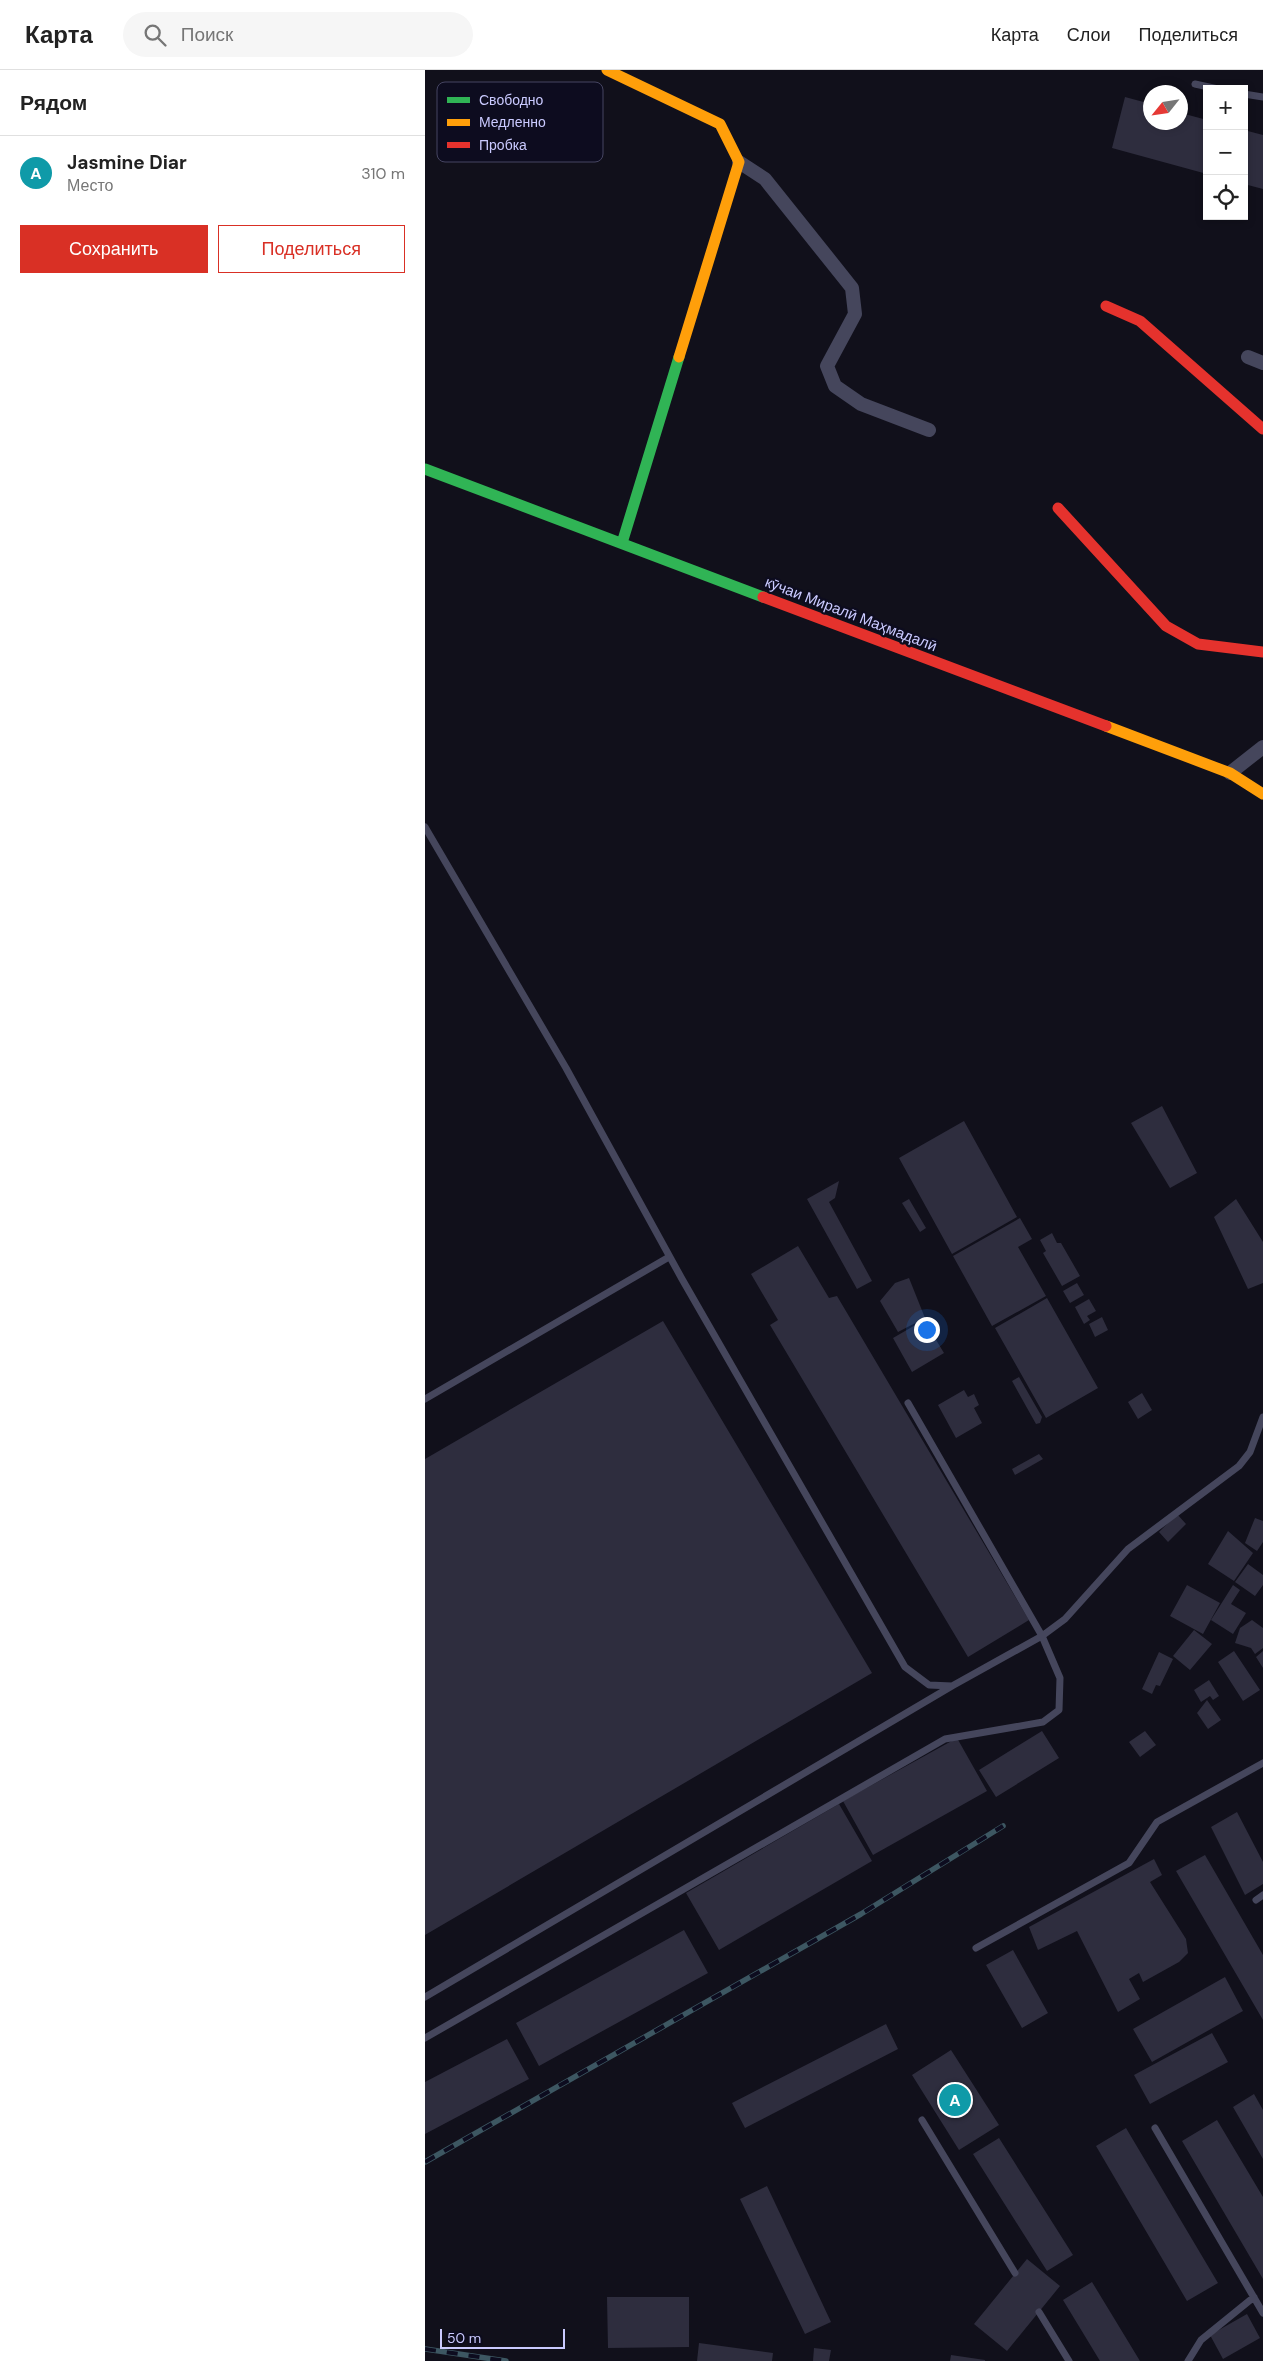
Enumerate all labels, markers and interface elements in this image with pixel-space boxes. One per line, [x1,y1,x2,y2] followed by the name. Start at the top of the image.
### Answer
[123,12,473,57] search box
[25,19,93,50] text: Карта
[141,21,169,49] icon: search
[181,22,233,47] text: Поиск
[991,23,1039,47] text: Карта
[1067,23,1111,47] text: Слои
[1139,23,1238,47] text: Поделиться
[437,82,603,162] legend
[1143,85,1188,130] north arrow
[1203,85,1248,220] map controls
[1203,85,1248,130] button: +
[20,89,87,117] text: Рядом
[479,91,544,109] text: Свободно
[479,113,546,131] text: Медленно
[1203,130,1248,175] button: −
[479,136,527,154] text: Пробка
[67,150,187,175] text: Jasmine Diar
[30,163,42,184] text: A
[361,163,405,184] text: 310 m
[67,175,113,196] text: Место
[1203,175,1248,220] button: locate
[20,225,208,273] button: Сохранить
[218,225,405,273] button: Поделиться
[762,572,940,656] street label: кӯчаи Миралӣ Маҳмадалӣ
[914,1317,940,1343] your location
[939,2081,971,2119] pin: A
[440,2326,565,2349] scale bar
[447,2329,481,2347] text: 50 m

